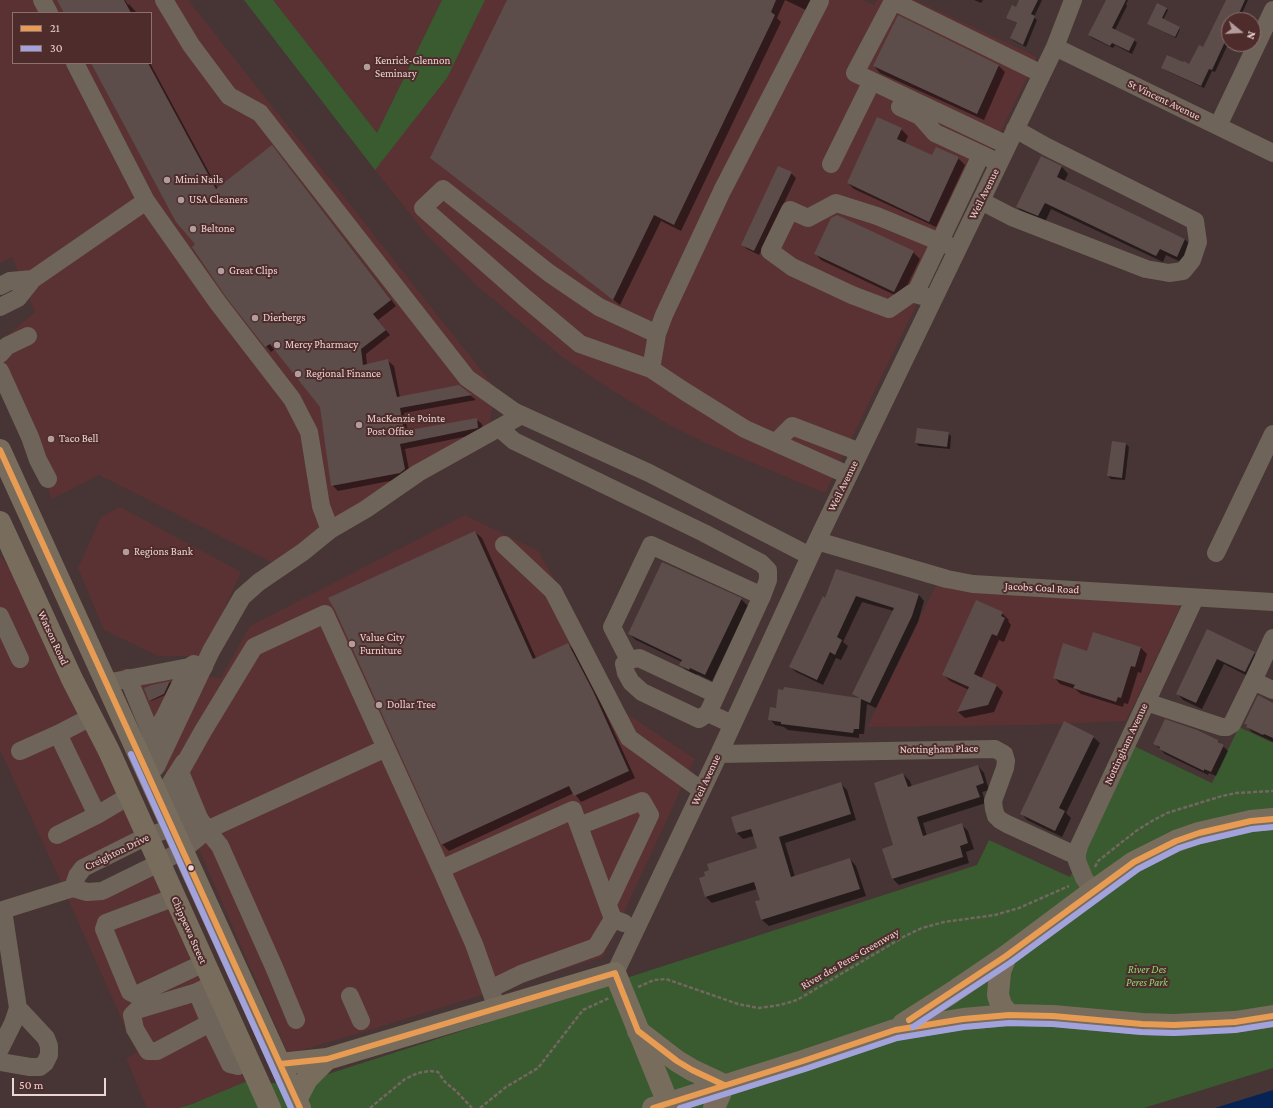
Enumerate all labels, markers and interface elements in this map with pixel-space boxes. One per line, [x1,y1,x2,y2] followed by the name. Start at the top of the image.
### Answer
[12,12,152,64] legend
[1221,12,1261,52] north arrow
[50,21,60,35] text: 21
[1245,30,1258,41] text: N
[50,41,62,55] text: 30
[375,54,450,80] place label: Kenrick-Glennon Seminary
[362,62,372,72] marker: Kenrick-Glennon Seminary
[1126,77,1202,123] street label: St Vincent Avenue
[966,167,1002,221] street label: Weil Avenue
[175,173,223,187] place label: Mimi Nails
[162,175,172,185] marker: Mimi Nails
[189,193,248,207] place label: USA Cleaners
[176,195,186,205] marker: USA Cleaners
[201,222,235,236] place label: Beltone
[188,224,198,234] marker: Beltone
[229,264,278,278] place label: Great Clips
[216,266,226,276] marker: Great Clips
[263,311,306,325] place label: Dierbergs
[250,313,260,323] marker: Dierbergs
[285,338,358,352] place label: Mercy Pharmacy
[272,340,282,350] marker: Mercy Pharmacy
[306,367,381,381] place label: Regional Finance
[293,369,303,379] marker: Regional Finance
[367,412,445,438] place label: MacKenzie Pointe Post Office
[354,420,364,430] marker: MacKenzie Pointe Post Office
[59,432,98,446] place label: Taco Bell
[46,434,56,444] marker: Taco Bell
[825,459,861,513] street label: Weil Avenue
[134,545,193,559] place label: Regions Bank
[121,547,131,557] marker: Regions Bank
[1004,579,1080,597] street label: Jacobs Coal Road
[35,609,71,667] street label: Watson Road
[360,631,404,657] place label: Value City Furniture
[347,639,357,649] marker: Value City Furniture
[387,698,436,712] place label: Dollar Tree
[374,700,384,710] marker: Dollar Tree
[1101,701,1151,787] street label: Nottingham Avenue
[900,742,978,756] street label: Nottingham Place
[688,752,724,808] street label: Weil Avenue
[83,831,151,873] street label: Creighton Drive
[186,863,196,873] unlabelled marker
[168,894,210,966] street label: Chippewa Street
[799,926,901,992] street label: River des Peres Greenway
[1126,963,1168,989] park label: River Des Peres Park
[14,1070,108,1096] scale bar
[19,1078,43,1092] text: 50 m

